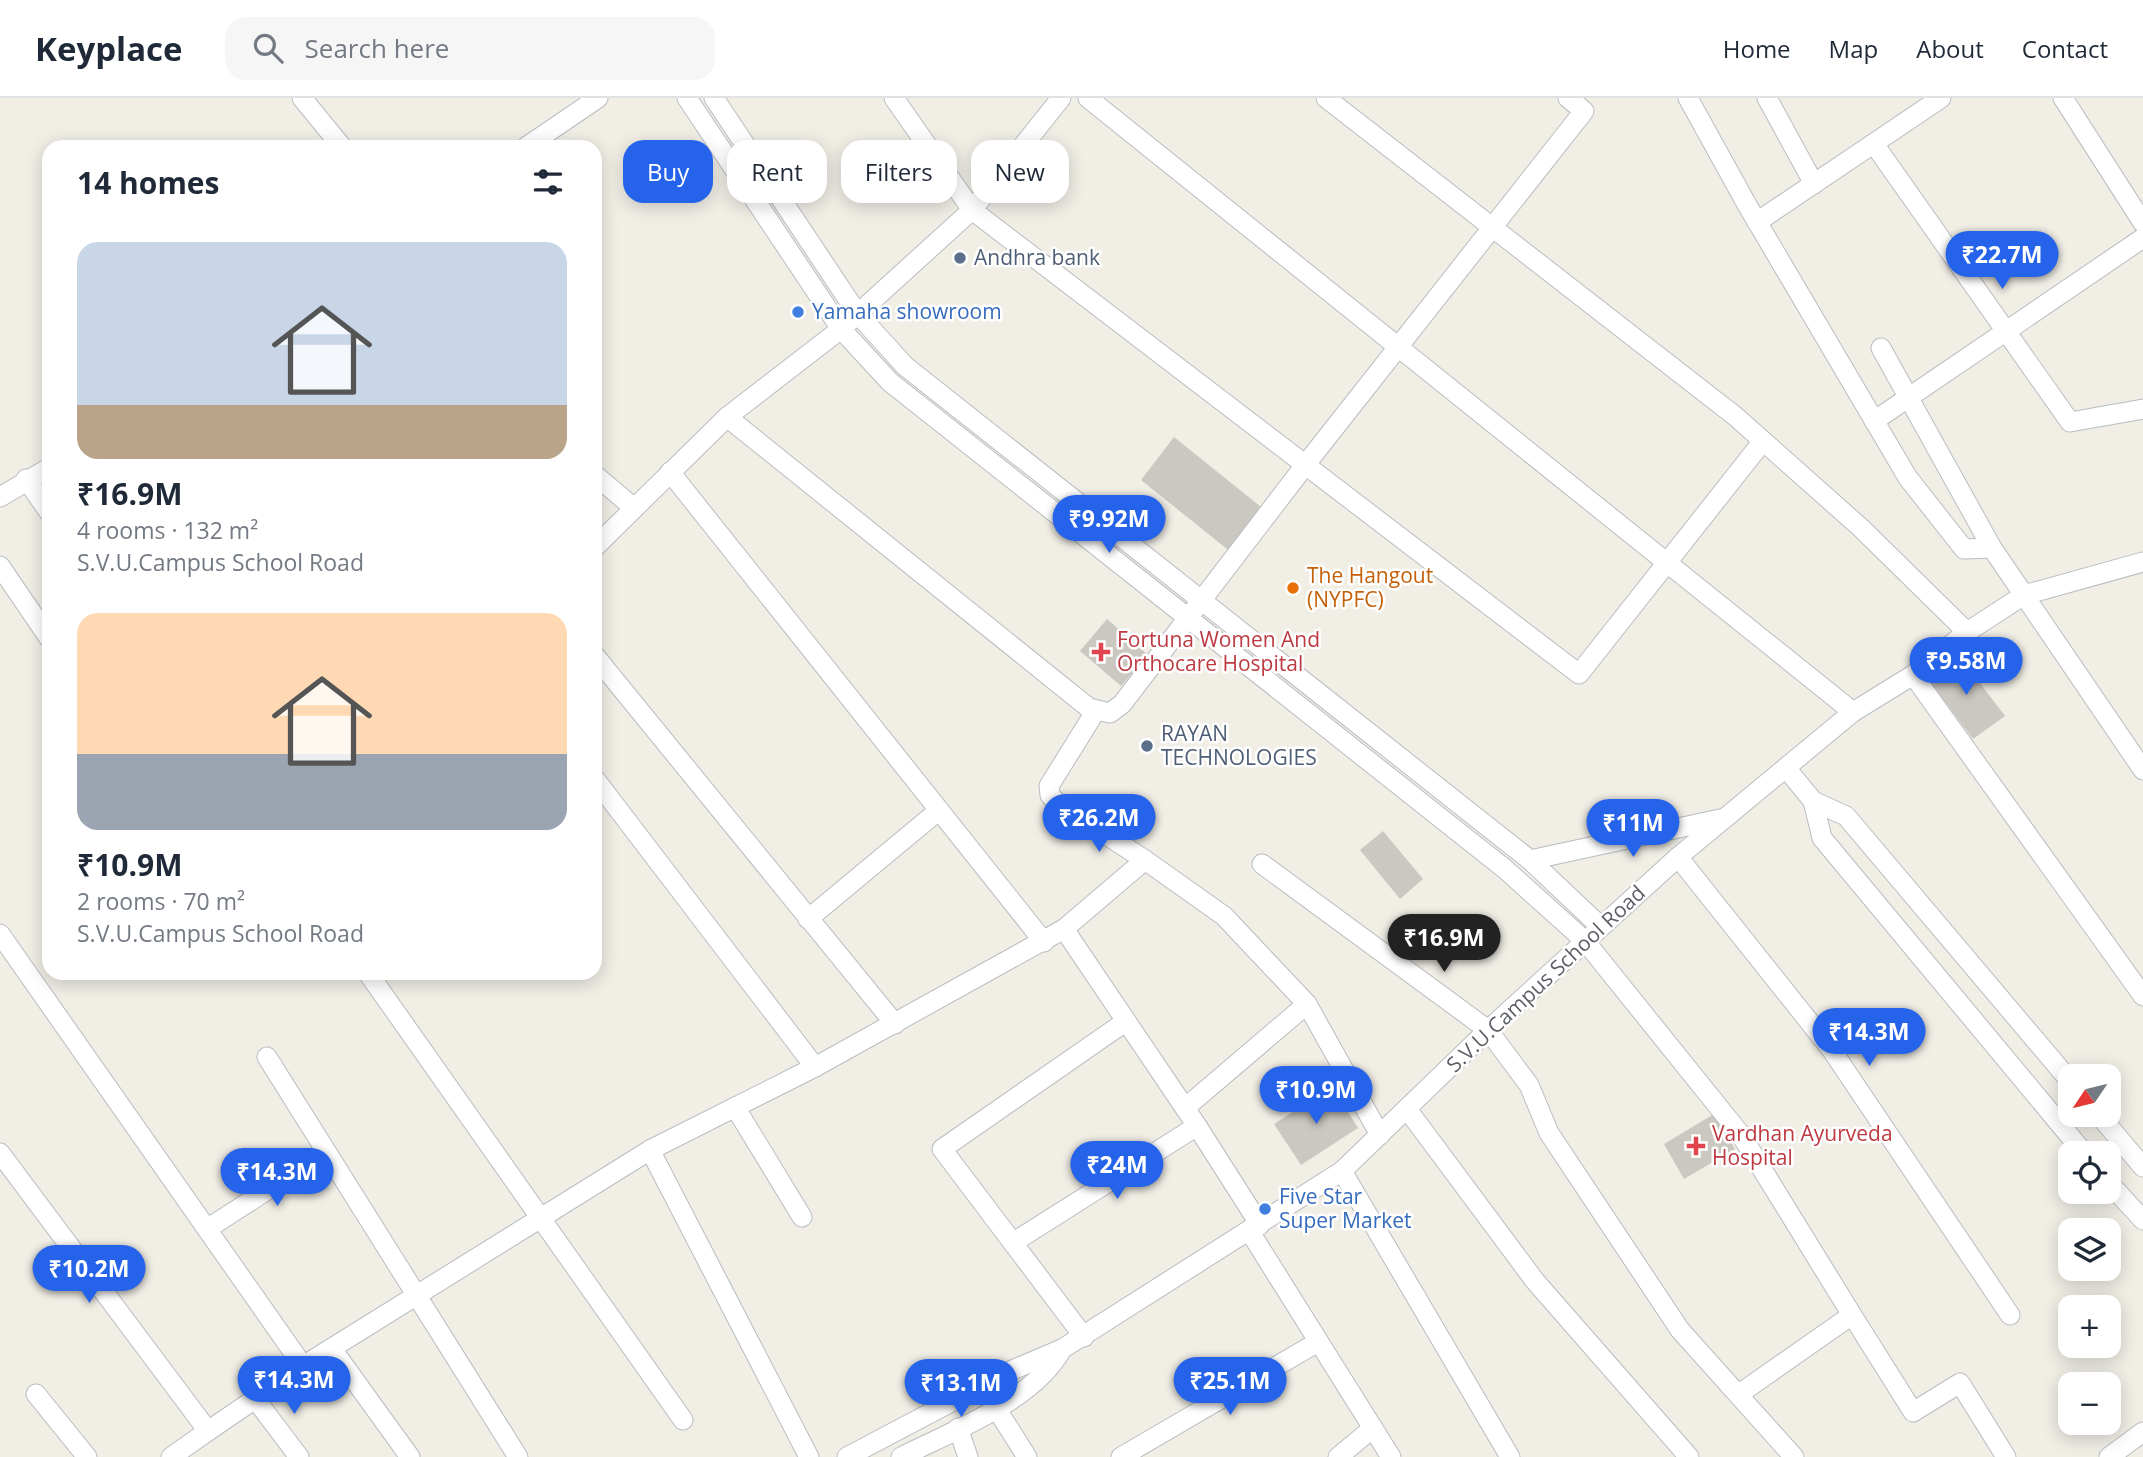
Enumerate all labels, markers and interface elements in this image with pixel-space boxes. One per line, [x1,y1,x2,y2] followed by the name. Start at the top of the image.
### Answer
[225,17,715,80] search box
[35,26,183,71] text: Keyplace
[249,29,287,67] icon: search
[305,30,449,66] text: Search here
[1723,32,1791,65] text: Home
[1829,32,1878,65] text: Map
[1916,32,1984,65] text: About
[2022,32,2108,65] text: Contact
[623,140,713,203] chip: Buy
[727,140,827,203] chip: Rent
[841,140,957,203] chip: Filters
[971,140,1069,203] chip: New
[77,162,220,203] text: 14 homes
[529,163,567,201] icon: filters
[1945,232,2059,291] pin: ₹22.7M
[1962,238,2042,270] text: ₹22.7M
[974,243,1100,271] place label: Andhra bank
[952,250,968,266] marker: Andhra bank
[259,287,385,413] icon: home
[812,297,1002,325] place label: Yamaha showroom
[790,304,806,320] marker: Yamaha showroom
[77,473,182,514] text: ₹16.9M
[1052,496,1166,555] pin: ₹9.92M
[1069,502,1149,534] text: ₹9.92M
[77,514,258,546] text: 4 rooms · 132 m²
[77,546,364,578] text: S.V.U.Campus School Road
[1307,561,1433,613] place label: The Hangout (NYPFC)
[1285,580,1301,596] marker: The Hangout (NYPFC)
[1117,625,1320,677] place label: Fortuna Women And Orthocare Hospital
[1909,638,2023,697] pin: ₹9.58M
[1091,642,1111,662] marker: Fortuna Women And Orthocare Hospital
[1926,644,2006,676] text: ₹9.58M
[259,658,385,784] icon: home
[1161,719,1317,771] place label: RAYAN TECHNOLOGIES
[1139,738,1155,754] marker: RAYAN TECHNOLOGIES
[1042,794,1156,854] pin: ₹26.2M
[1592,800,1674,859] pin: ₹11M
[1059,801,1139,833] text: ₹26.2M
[1602,806,1664,838] text: ₹11M
[77,844,182,885] text: ₹10.9M
[1440,879,1651,1078] street label: S.V.U.Campus School Road
[77,885,245,917] text: 2 rooms · 70 m²
[1387,914,1501,974] pin: ₹16.9M
[77,917,364,949] text: S.V.U.Campus School Road
[1404,921,1484,953] text: ₹16.9M
[1812,1009,1926,1068] pin: ₹14.3M
[1829,1015,1909,1047] text: ₹14.3M
[2058,1064,2121,1127] north arrow
[2058,1064,2121,1435] map controls
[1259,1066,1373,1126] pin: ₹10.9M
[1276,1073,1356,1105] text: ₹10.9M
[1712,1119,1893,1171] place label: Vardhan Ayurveda Hospital
[1686,1136,1706,1156] marker: Vardhan Ayurveda Hospital
[2058,1141,2121,1204] button: locate
[1076,1142,1158,1201] pin: ₹24M
[220,1148,334,1208] pin: ₹14.3M
[1086,1148,1148,1180] text: ₹24M
[237,1155,317,1187] text: ₹14.3M
[1279,1182,1412,1234] place label: Five Star Super Market
[1257,1201,1273,1217] marker: Five Star Super Market
[2058,1218,2121,1281] button: layers
[32,1246,146,1305] pin: ₹10.2M
[49,1252,129,1284] text: ₹10.2M
[2058,1295,2121,1358] button: +
[237,1356,351,1416] pin: ₹14.3M
[1173,1358,1287,1417] pin: ₹25.1M
[904,1360,1018,1419] pin: ₹13.1M
[254,1363,334,1395] text: ₹14.3M
[1190,1364,1270,1396] text: ₹25.1M
[921,1366,1001,1398] text: ₹13.1M
[2058,1372,2121,1435] button: −

